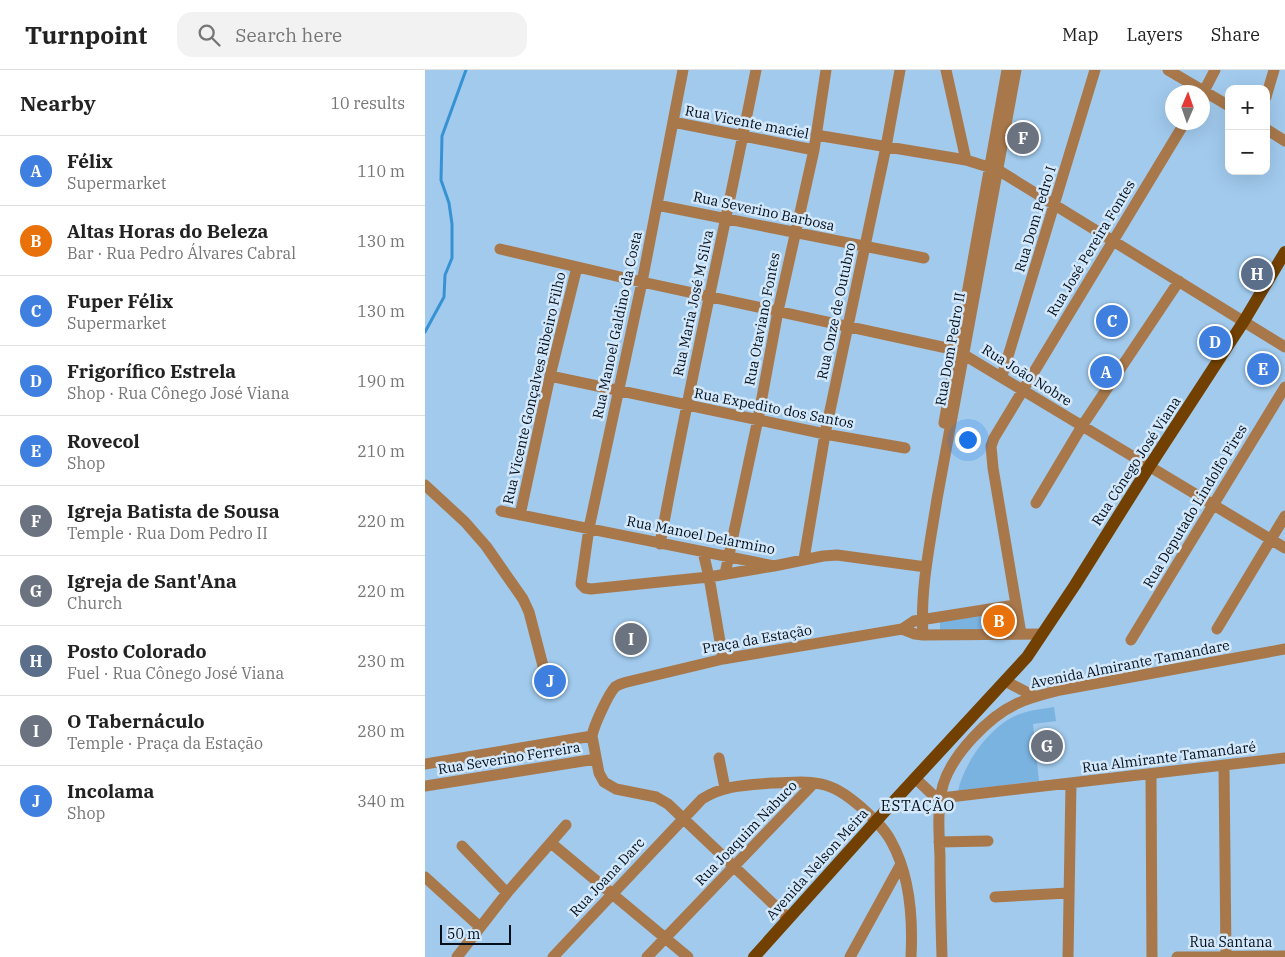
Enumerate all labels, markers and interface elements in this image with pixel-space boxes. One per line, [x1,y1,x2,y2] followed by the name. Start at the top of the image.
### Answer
[177,12,527,57] search box
[25,19,147,51] text: Turnpoint
[195,21,223,49] icon: search
[235,23,342,47] text: Search here
[1062,23,1099,46] text: Map
[1127,23,1183,46] text: Layers
[1211,23,1260,46] text: Share
[1165,85,1210,130] north arrow
[1225,85,1270,175] map controls
[1225,85,1270,130] button: +
[20,89,96,117] text: Nearby
[330,93,405,113] text: 10 results
[684,101,810,143] street label: Rua Vicente maciel
[1007,119,1039,157] pin: F
[1225,130,1270,175] button: −
[67,149,113,173] text: Félix
[30,161,42,181] text: A
[357,161,405,181] text: 110 m
[1010,164,1060,274] street label: Rua Dom Pedro I
[67,173,166,193] text: Supermarket
[1043,176,1139,320] street label: Rua José Pereira Fontes
[692,187,837,235] street label: Rua Severino Barbosa
[67,219,268,243] text: Altas Horas do Beleza
[669,228,717,378] street label: Rua Maria José M Silva
[588,229,646,420] street label: Rua Manoel Galdino da Costa
[30,231,42,251] text: B
[357,231,405,251] text: 130 m
[813,241,859,381] street label: Rua Onze de Outubro
[67,243,296,263] text: Bar · Rua Pedro Álvares Cabral
[740,251,784,387] street label: Rua Otaviano Fontes
[1241,255,1273,293] pin: H
[498,270,570,506] street label: Rua Vicente Gonçalves Ribeiro Filho
[67,289,173,313] text: Fuper Félix
[931,291,969,407] street label: Rua Dom Pedro II
[31,301,41,321] text: C
[357,301,405,321] text: 130 m
[1096,302,1128,340] pin: C
[67,313,166,333] text: Supermarket
[1199,323,1231,361] pin: D
[979,340,1075,410] street label: Rua João Nobre
[1247,350,1279,388] pin: E
[1090,353,1122,391] pin: A
[67,359,236,383] text: Frigorífico Estrela
[30,371,42,391] text: D
[357,371,405,391] text: 190 m
[67,383,290,403] text: Shop · Rua Cônego José Viana
[693,384,855,432] street label: Rua Expedito dos Santos
[1088,393,1185,529] street label: Rua Cônego José Viana
[1139,421,1251,591] street label: Rua Deputado Lindolfo Pires
[955,427,981,453] your location
[67,429,140,453] text: Rovecol
[31,441,41,461] text: E
[357,441,405,461] text: 210 m
[67,453,105,473] text: Shop
[67,499,280,523] text: Igreja Batista de Sousa
[31,511,41,531] text: F
[357,511,405,531] text: 220 m
[625,512,777,558] street label: Rua Manoel Delarmino
[67,523,268,543] text: Temple · Rua Dom Pedro II
[67,569,237,593] text: Igreja de Sant'Ana
[30,581,42,601] text: G
[357,581,405,601] text: 220 m
[67,593,123,613] text: Church
[983,602,1015,640] pin: B
[615,620,647,658] pin: I
[701,620,813,657] street label: Praça da Estação
[1029,636,1231,692] street label: Avenida Almirante Tamandare
[67,639,207,663] text: Posto Colorado
[30,651,43,671] text: H
[357,651,405,671] text: 230 m
[534,662,566,700] pin: J
[67,663,284,683] text: Fuel · Rua Cônego José Viana
[67,709,205,733] text: O Tabernáculo
[33,721,39,741] text: I
[357,721,405,741] text: 280 m
[1031,727,1063,765] pin: G
[67,733,263,753] text: Temple · Praça da Estação
[1081,737,1257,777] street label: Rua Almirante Tamandaré
[436,738,582,778] street label: Rua Severino Ferreira
[691,777,801,889] street label: Rua Joaquim Nabuco
[67,779,154,803] text: Incolama
[32,791,40,811] text: J
[357,791,405,811] text: 340 m
[881,796,955,815] district label: ESTAÇÃO
[67,803,105,823] text: Shop
[762,804,872,924] street label: Avenida Nelson Meira
[566,834,648,920] street label: Rua Joana Darc
[440,922,511,945] scale bar
[447,925,480,943] text: 50 m
[1190,933,1273,951] street label: Rua Santana

